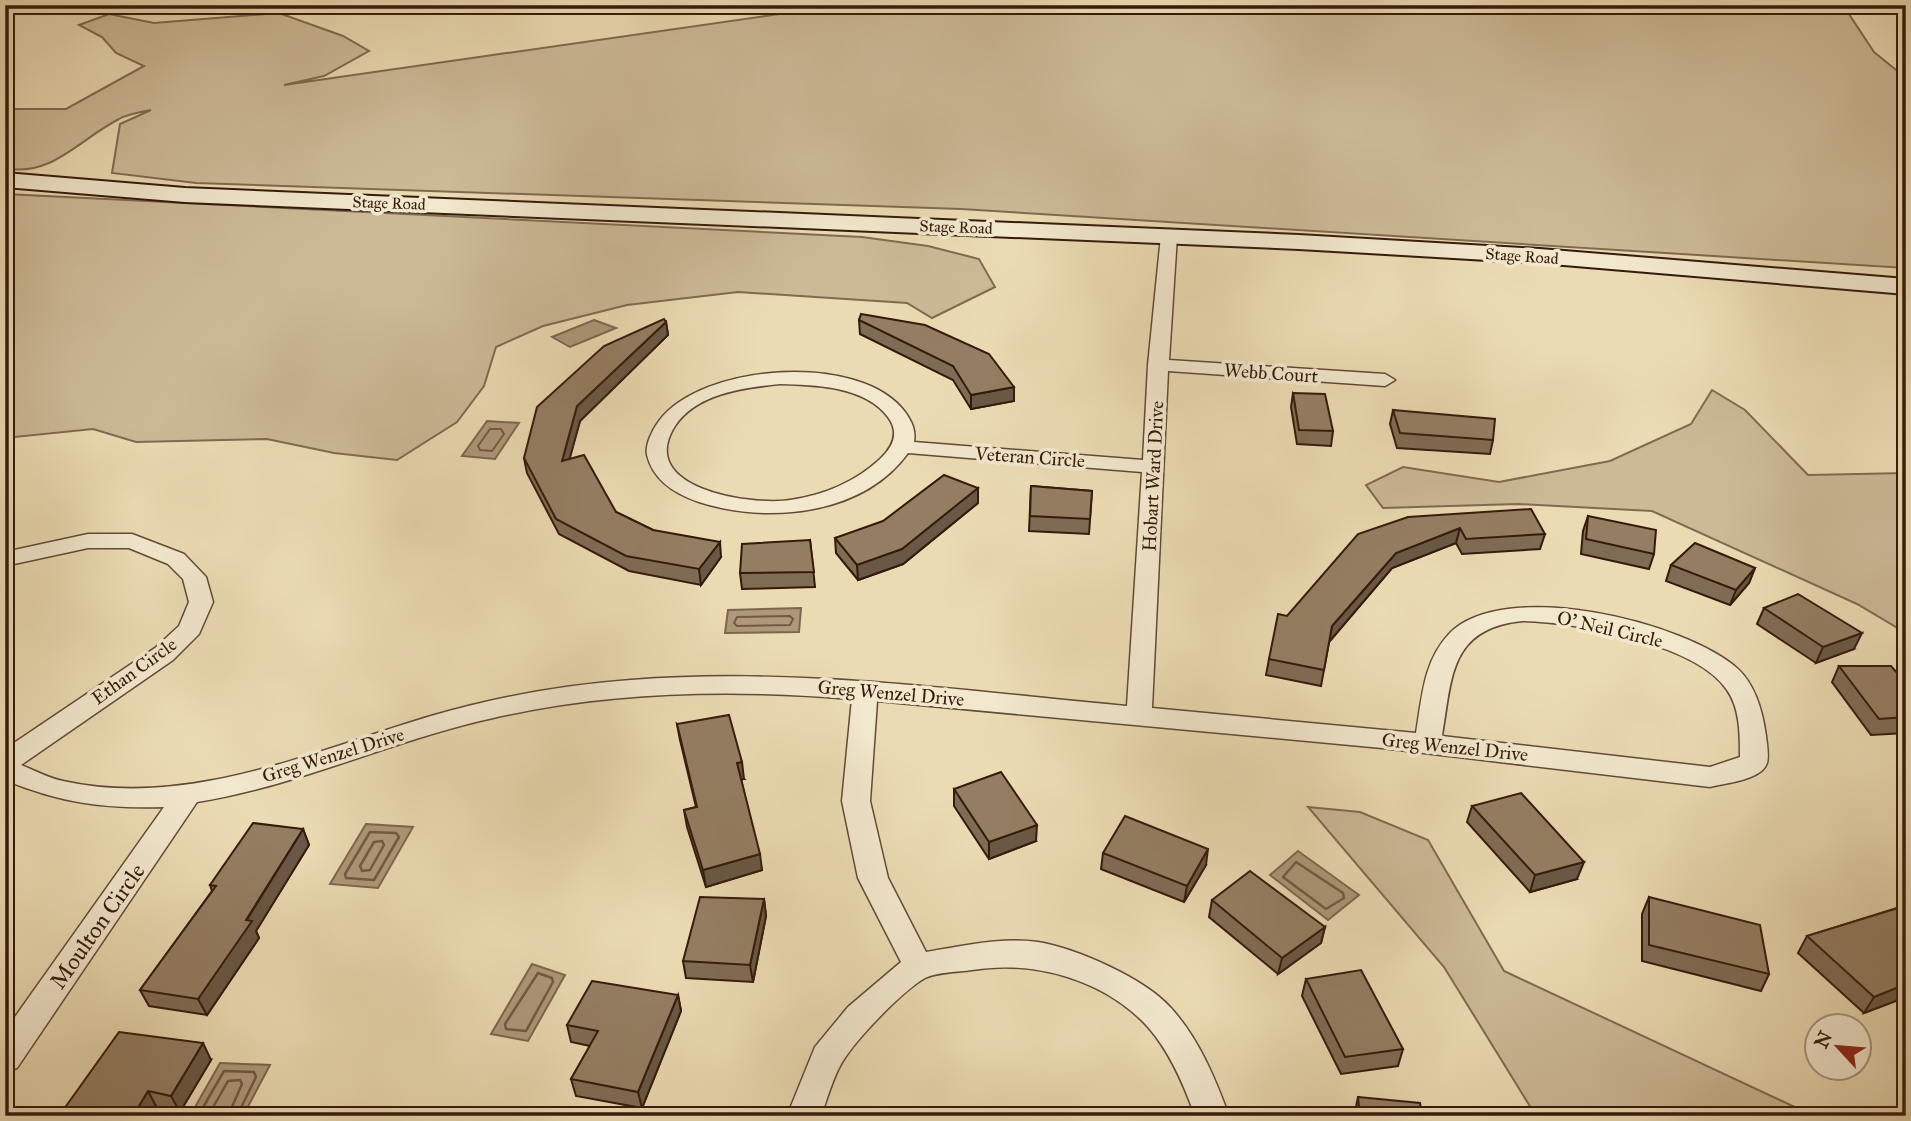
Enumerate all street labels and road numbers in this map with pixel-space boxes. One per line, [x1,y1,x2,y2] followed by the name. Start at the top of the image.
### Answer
[352,192,426,215] street label: Stage Road
[919,216,993,239] street label: Stage Road
[1485,244,1559,269] street label: Stage Road
[1223,358,1319,388] street label: Webb Court
[1138,400,1168,552] street label: Hobart Ward Drive
[973,442,1086,472] street label: Veteran Circle
[1555,606,1665,652] street label: O' Neil Circle
[87,632,181,710] street label: Ethan Circle
[817,675,965,712] street label: Greg Wenzel Drive
[259,722,407,788] street label: Greg Wenzel Drive
[1381,728,1529,767] street label: Greg Wenzel Drive
[43,858,151,994] street label: Moulton Circle

